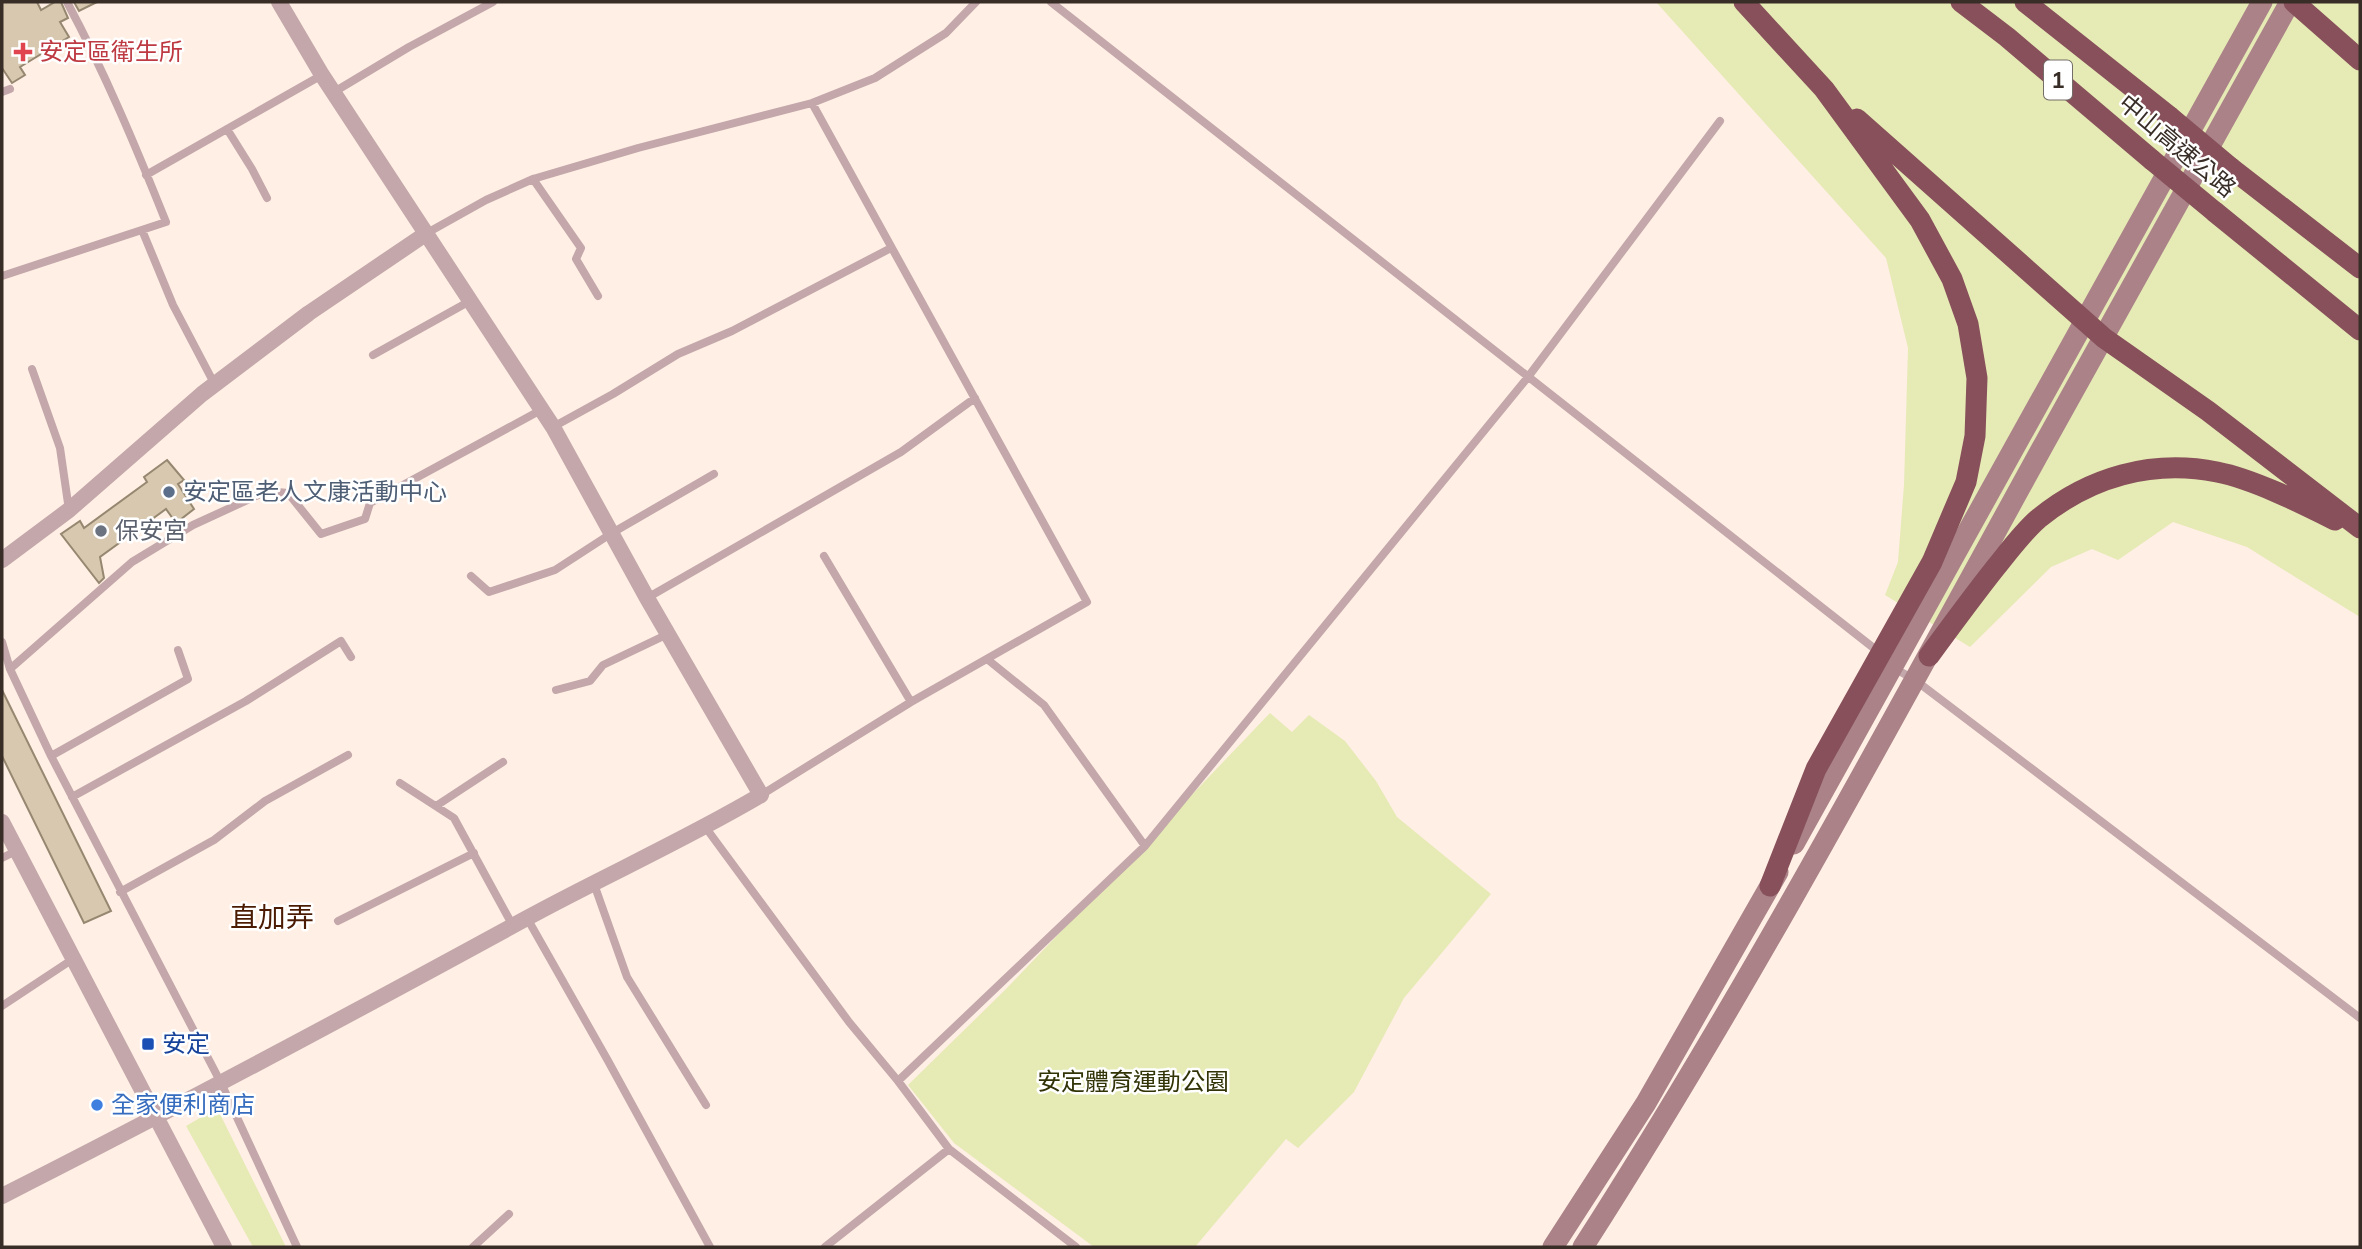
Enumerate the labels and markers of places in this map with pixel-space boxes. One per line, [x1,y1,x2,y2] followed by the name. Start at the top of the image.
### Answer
[39,36,183,66] place label: 安定區衛生所
[13,42,33,62] marker: 安定區衛生所
[183,476,447,506] place label: 安定區老人文康活動中心
[161,484,177,500] marker: 安定區老人文康活動中心
[115,515,187,545] place label: 保安宮
[93,523,109,539] marker: 保安宮
[162,1028,210,1058] place label: 安定
[140,1036,156,1052] marker: 安定
[111,1089,255,1119] place label: 全家便利商店
[89,1097,105,1113] marker: 全家便利商店

